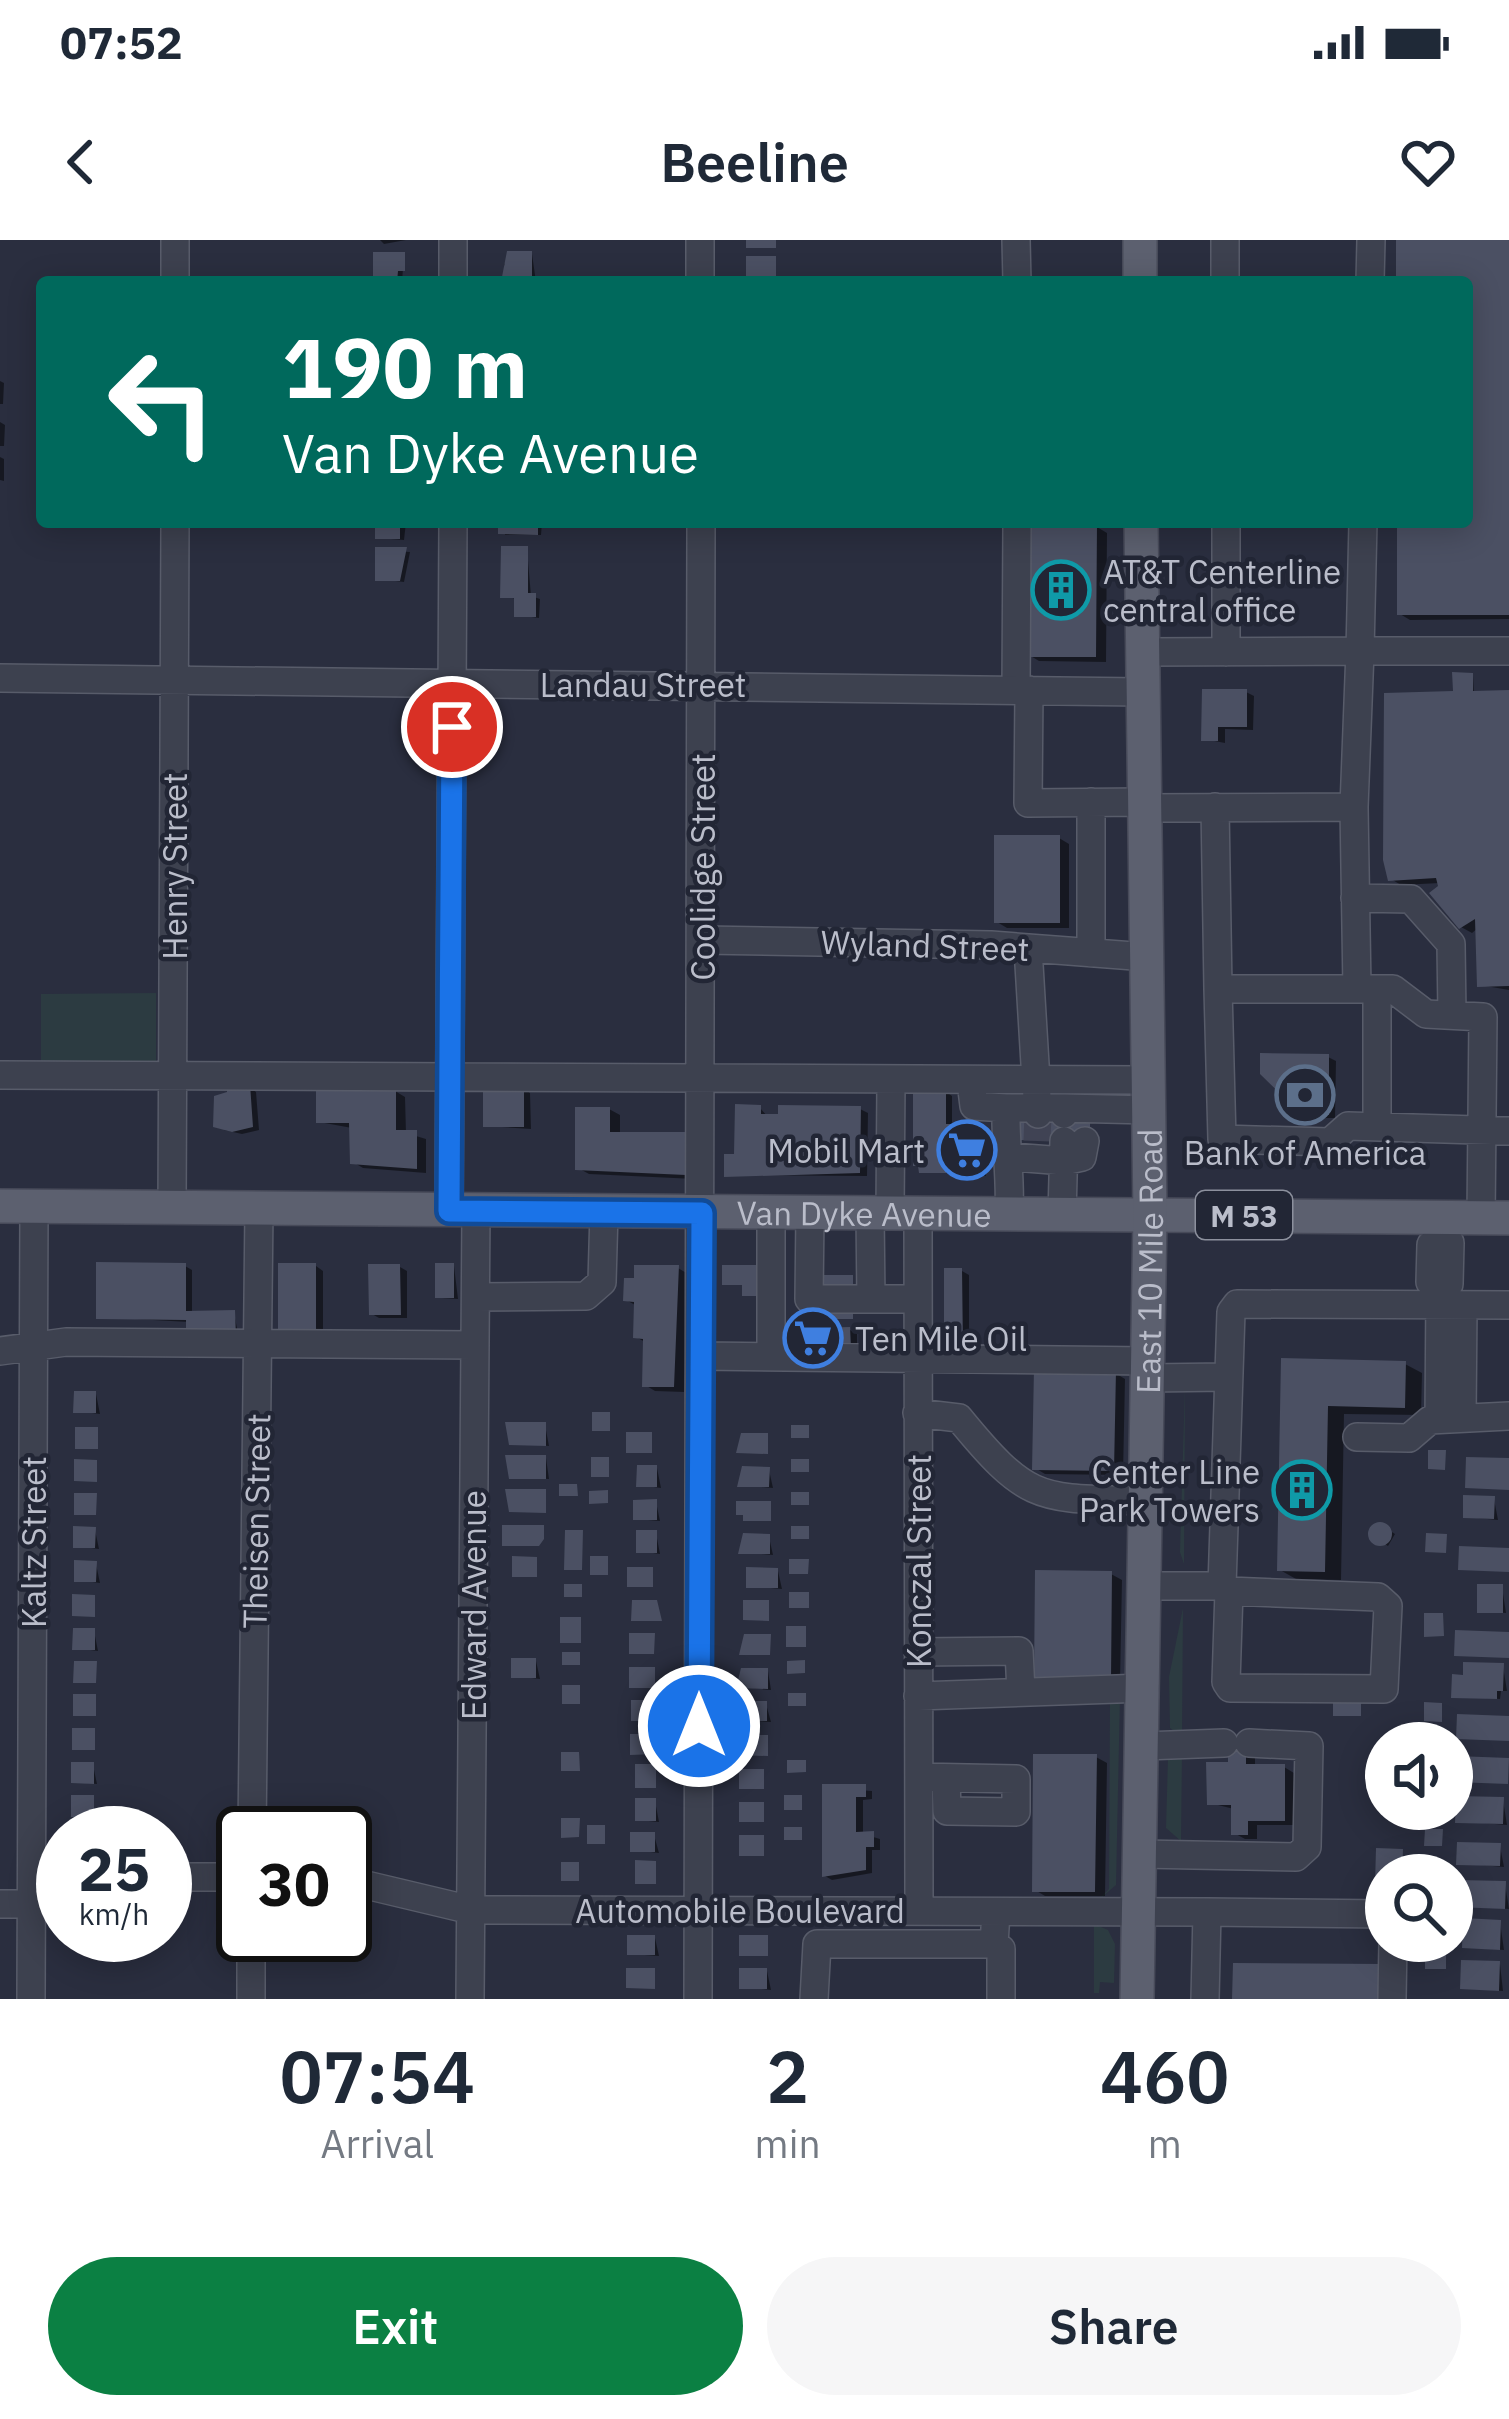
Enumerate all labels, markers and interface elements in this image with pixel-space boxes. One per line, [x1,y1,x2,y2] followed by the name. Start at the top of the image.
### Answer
[60,13,183,71] text: 07:52
[660,127,849,197] text: Beeline
[48,129,114,195] icon: back
[1395,129,1461,195] icon: heart
[282,312,528,421] text: 190 m
[84,324,240,480] icon: left
[282,418,699,488] text: Van Dyke Avenue
[1103,550,1341,631] place label: AT&T Centerline central office
[1030,559,1092,621] building icon: AT&T Centerline central office
[540,663,746,706] street label: Landau Street
[401,676,503,778] pin
[419,694,485,760] icon: arrive
[681,753,724,981] street label: Coolidge Street
[153,772,196,960] street label: Henry Street
[820,920,1030,970] street label: Wyland Street
[1274,1064,1336,1126] bank icon: Bank of America
[936,1119,998,1181] supermarket icon: Mobil Mart
[1126,1128,1172,1394] street label: East 10 Mile Road
[767,1129,925,1172] place label: Mobil Mart
[1184,1131,1426,1174] place label: Bank of America
[736,1190,992,1235] street label: Van Dyke Avenue
[1196,1191,1292,1239] road number: M 53
[782,1307,844,1369] supermarket icon: Ten Mile Oil
[855,1317,1027,1360] place label: Ten Mile Oil
[233,1413,279,1629] street label: Theisen Street
[1079,1450,1260,1531] place label: Center Line Park Towers
[897,1454,940,1668] street label: Konczal Street
[12,1456,55,1628] street label: Kaltz Street
[1271,1459,1333,1521] building icon: Center Line Park Towers
[452,1490,495,1720] street label: Edward Avenue
[636,1663,762,1789] position arrow
[1365,1722,1473,1962] map controls
[1365,1722,1473,1830] button: sound
[216,1806,372,1962] speed limit sign: 30
[78,1829,150,1908] text: 25
[1365,1854,1473,1962] button: search
[575,1889,905,1932] street label: Automobile Boulevard
[79,1894,149,1933] text: km/h
[279,2029,475,2123] text: 07:54
[766,2029,809,2123] text: 2
[1100,2029,1230,2123] text: 460
[320,2118,434,2169] text: Arrival
[755,2118,821,2169] text: min
[1148,2118,1182,2169] text: m
[48,2257,743,2395] button: Exit
[767,2257,1461,2395] button: Share

